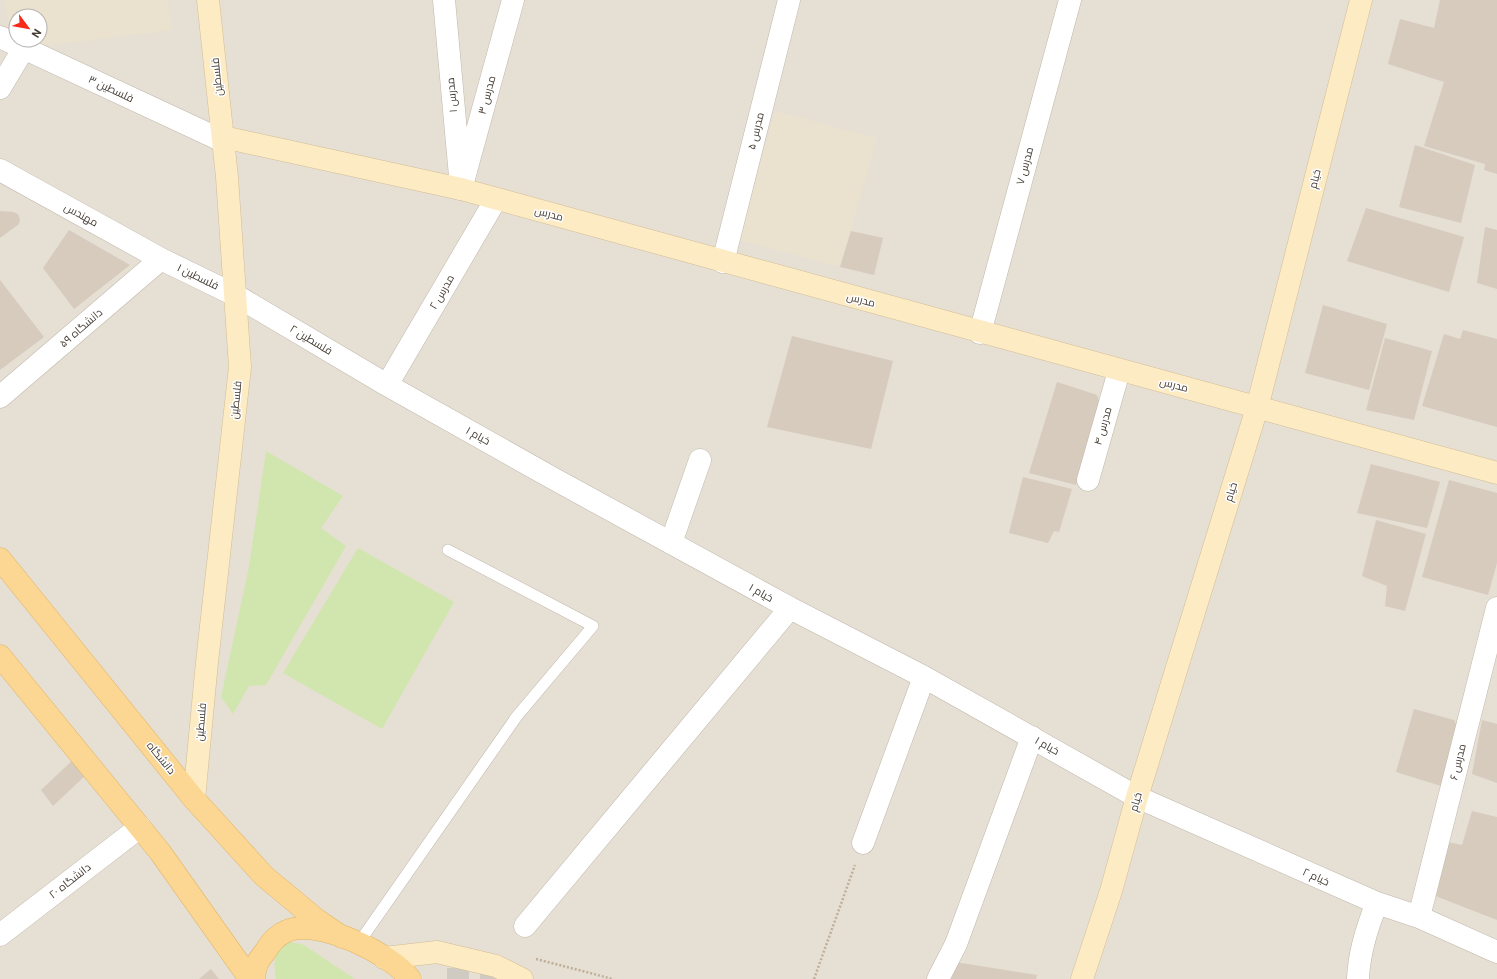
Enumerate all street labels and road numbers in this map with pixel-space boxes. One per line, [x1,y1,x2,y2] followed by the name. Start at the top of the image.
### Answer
[209,57,225,97] street label: فلسطین
[86,73,136,105] street label: فلسطین ۳
[476,74,498,116] street label: مدرس ۳
[444,77,460,113] street label: مدرس ۱
[745,111,767,151] street label: مدرس ۵
[1014,146,1036,186] street label: مدرس ۷
[1306,168,1325,190] street label: خیام
[62,200,100,230] street label: مهندس
[533,204,565,224] street label: مدرس
[175,261,221,293] street label: فلسطین ۱
[427,272,457,312] street label: مدرس ۲
[845,290,877,310] street label: مدرس
[57,306,105,350] street label: دانشگاه ۵۹
[287,322,335,358] street label: فلسطین ۲
[1158,375,1190,395] street label: مدرس
[228,380,244,420] street label: فلسطین
[1091,405,1115,447] street label: مدرس ۴
[463,424,492,449] street label: خیام ۱
[1222,481,1241,504] street label: خیام
[746,581,775,606] street label: خیام ۱
[193,702,209,742] street label: فلسطین
[1032,734,1061,759] street label: خیام ۱
[144,739,178,777] street label: دانشگاه
[1447,742,1469,782] street label: مدرس ۶
[1127,791,1146,813] street label: خیام
[47,861,93,901] street label: دانشگاه ۲۰
[1300,865,1331,890] street label: خیام ۲

